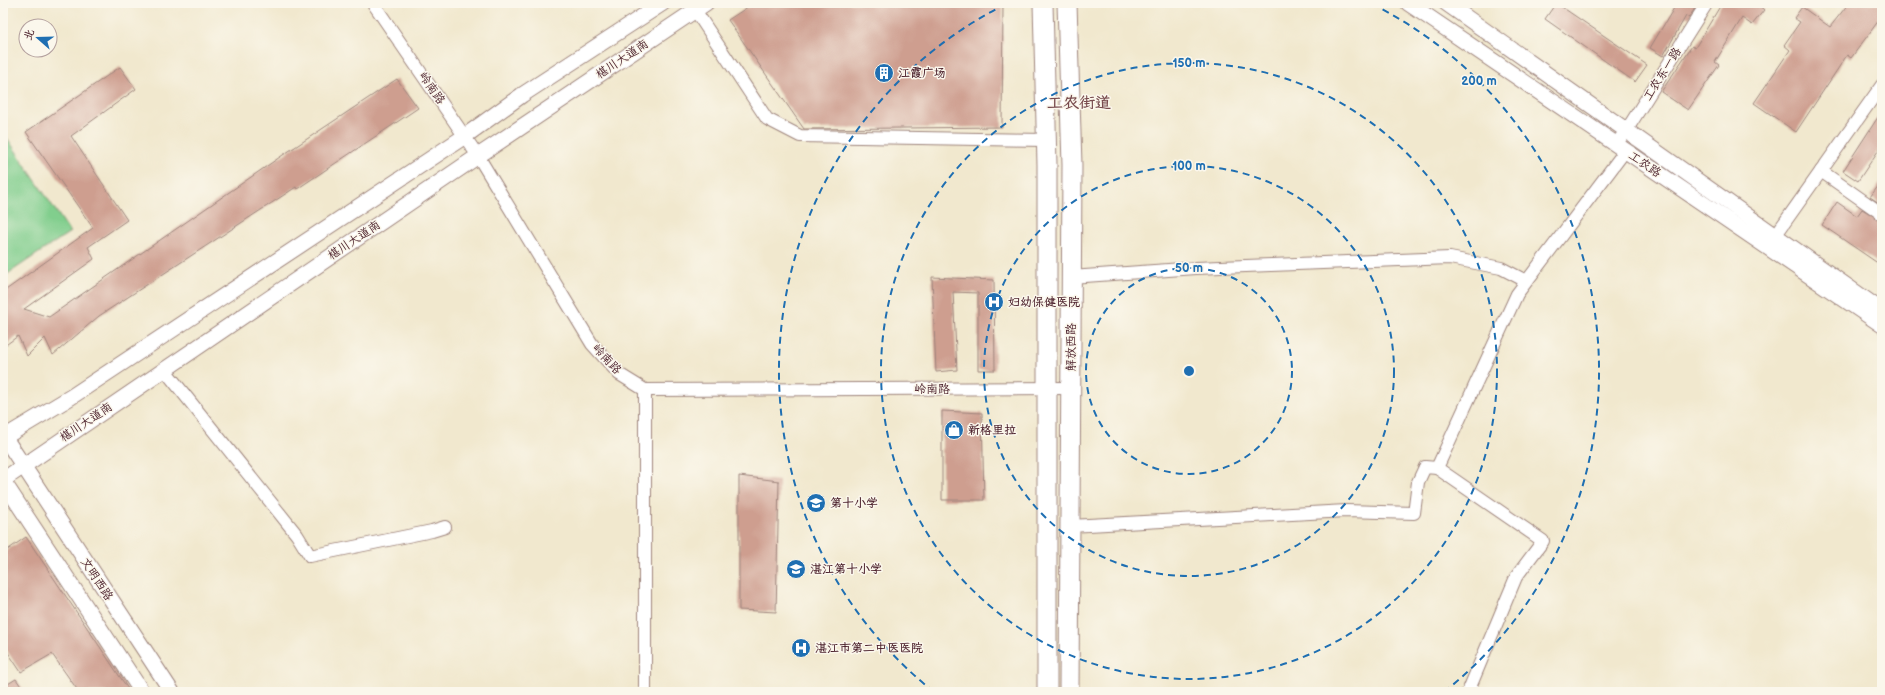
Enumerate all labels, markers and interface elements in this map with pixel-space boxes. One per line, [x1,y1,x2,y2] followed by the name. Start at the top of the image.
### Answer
[18,18,58,58] north arrow
[21,27,37,42] text: 北
[593,36,651,82] street label: 椹川大道南
[1640,45,1685,104] street label: 工农东一路
[1173,56,1205,71] text: 150 m
[873,62,895,84] building icon: 江霞广场
[898,66,946,81] place label: 江霞广场
[415,69,448,107] street label: 岭南路
[1461,74,1497,89] text: 200 m
[1047,94,1111,113] district label: 工农街道
[1626,148,1664,181] street label: 工农路
[1172,159,1206,174] text: 100 m
[325,217,383,263] street label: 椹川大道南
[1175,261,1203,276] text: 50 m
[983,291,1005,313] hospital icon: 妇幼保健医院
[1008,295,1080,310] place label: 妇幼保健医院
[1064,323,1079,371] street label: 解放西路
[589,341,624,378] street label: 岭南路
[1182,364,1196,378] centre of rings
[914,382,950,397] street label: 岭南路
[57,399,115,445] street label: 椹川大道南
[943,419,965,441] shop icon: 新格里拉
[968,423,1017,438] place label: 新格里拉
[805,492,827,514] school or university icon: 第十小学
[830,496,878,511] place label: 第十小学
[77,555,116,603] street label: 文明西路
[785,558,807,580] school or university icon: 湛江第十小学
[810,562,882,577] place label: 湛江第十小学
[790,637,812,659] hospital icon: 湛江市第二中医医院
[815,641,923,656] place label: 湛江市第二中医医院

